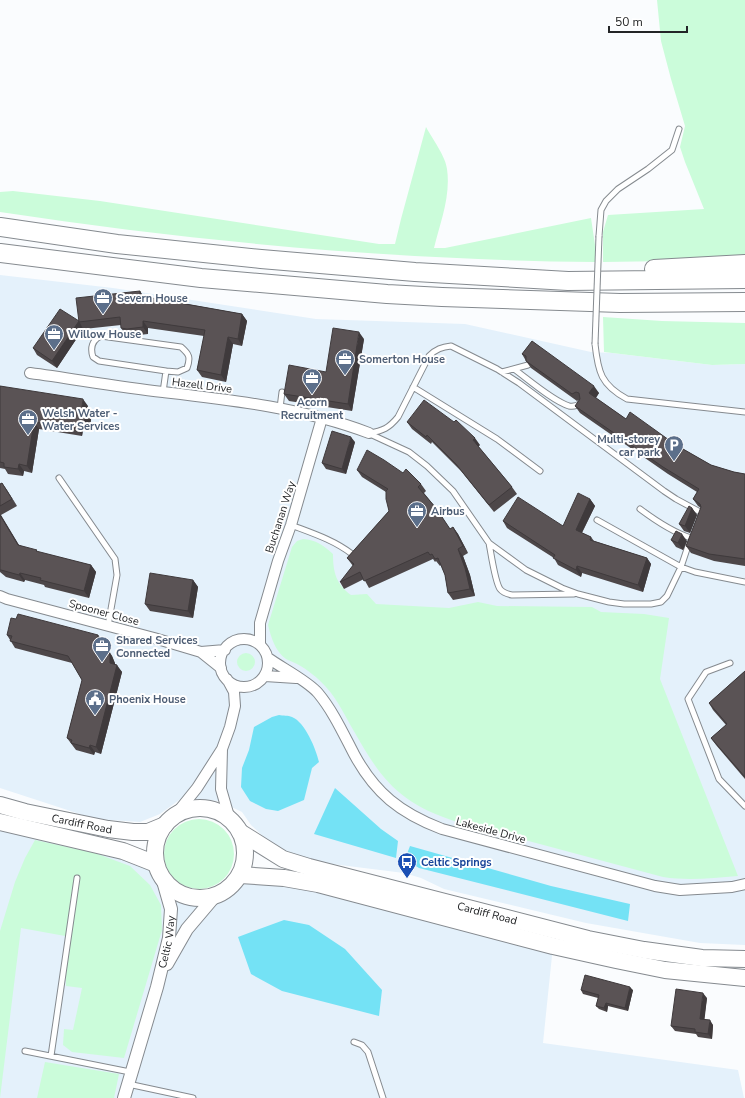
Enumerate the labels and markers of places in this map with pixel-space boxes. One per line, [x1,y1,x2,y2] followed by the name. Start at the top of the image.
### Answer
[92,287,114,315] office icon: Severn House
[117,291,188,306] place label: Severn House
[43,323,65,351] office icon: Willow House
[68,327,141,342] place label: Willow House
[334,348,356,376] office icon: Somerton House
[359,352,445,367] place label: Somerton House
[301,367,323,395] office icon: Acorn Recruitment
[281,395,344,423] place label: Acorn Recruitment
[42,406,120,434] place label: Welsh Water - Water Services
[17,408,39,436] office icon: Welsh Water - Water Services
[597,432,661,460] place label: Multi-storey car park
[663,434,685,462] parking icon: Multi-storey car park
[406,500,428,528] office icon: Airbus
[431,504,465,519] place label: Airbus
[116,633,198,661] place label: Shared Services Connected
[91,635,113,663] office icon: Shared Services Connected
[84,688,106,716] public building icon: Phoenix House
[109,692,186,707] place label: Phoenix House
[396,851,418,879] bus stop icon: Celtic Springs
[421,855,492,870] place label: Celtic Springs

